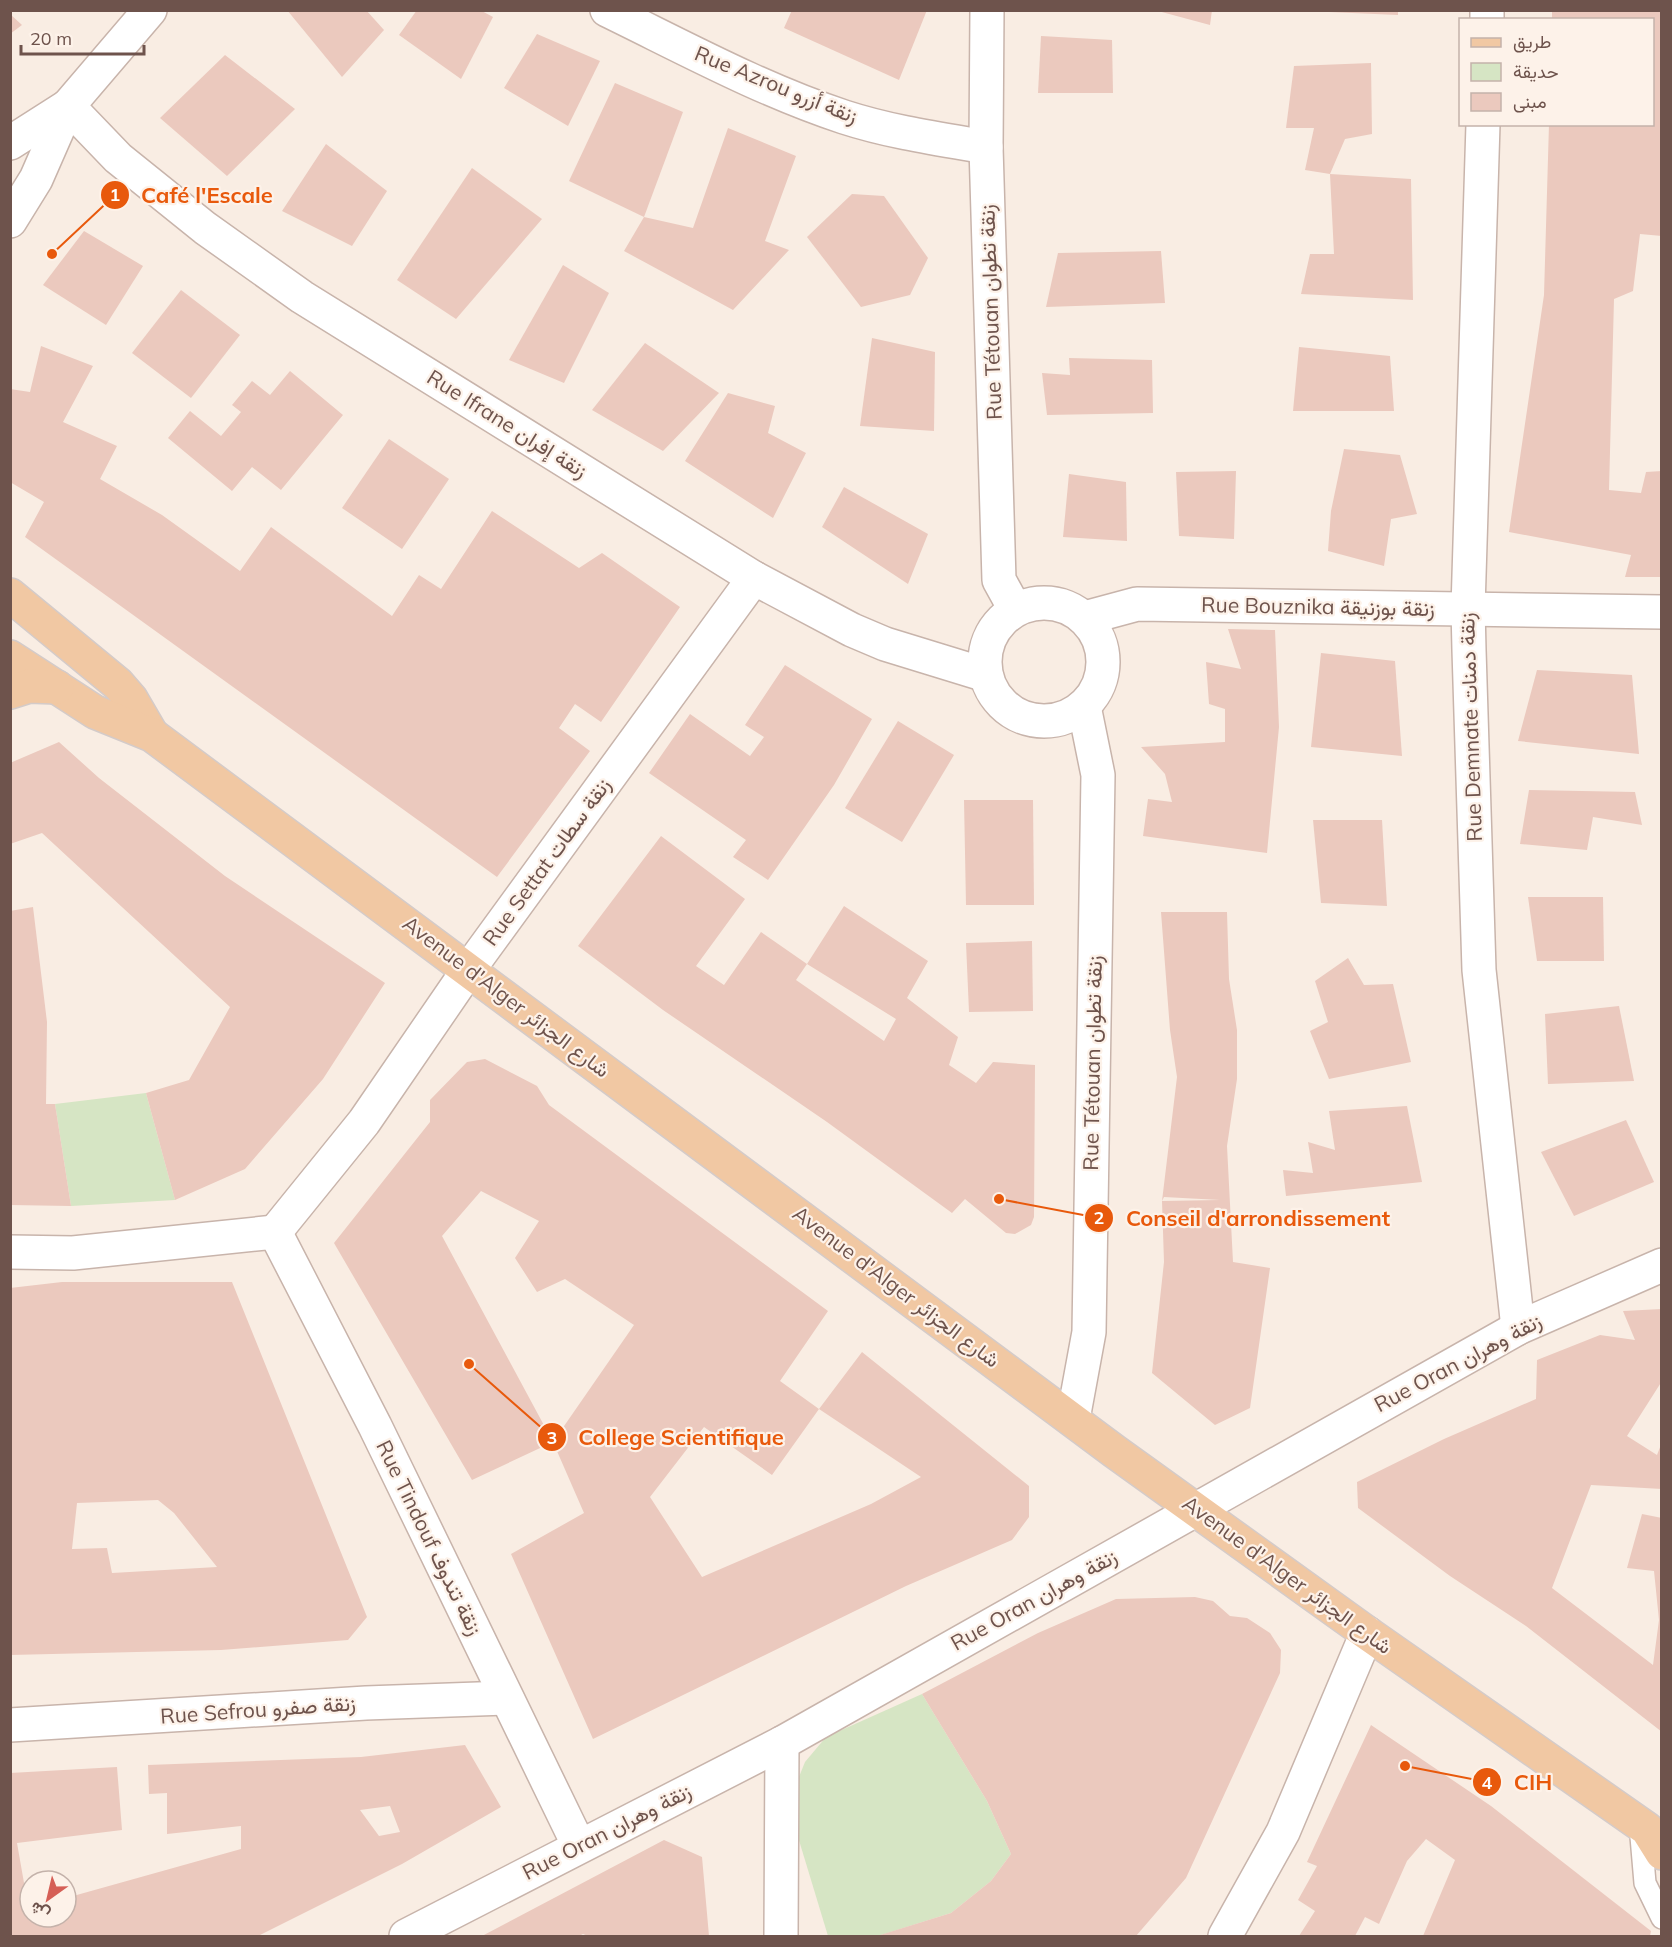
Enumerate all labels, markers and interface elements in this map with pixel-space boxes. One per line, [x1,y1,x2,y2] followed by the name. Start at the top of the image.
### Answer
[21,18,144,56] scale bar
[1459,18,1654,126] legend
[30,27,72,50] text: 20 m
[1513,30,1551,53] text: طريق
[691,40,862,130] street label: Rue Azrou زنقة أزرو
[1513,60,1559,83] text: حديقة
[1513,90,1547,113] text: مبنى
[100,175,285,215] callout: Café l'Escale
[141,181,273,209] text: Café l'Escale
[110,183,120,206] text: 1
[973,204,1008,420] street label: Rue Tétouan زنقة تطوان
[421,363,593,485] street label: Rue Ifrane زنقة إفران
[1201,591,1435,622] street label: Rue Bouznika زنقة بوزنيقة
[1453,612,1488,842] street label: Rue Demnate زنقة دمنات
[477,772,617,951] street label: Rue Settat زنقة سطات
[397,910,615,1084] street label: Avenue d'Alger شارع الجزائر
[1077,955,1108,1171] street label: Rue Tétouan زنقة تطوان
[1084,1198,1402,1238] callout: Conseil d'arrondissement
[787,1200,1005,1374] street label: Avenue d'Alger شارع الجزائر
[1126,1204,1390,1232] text: Conseil d'arrondissement
[1094,1206,1104,1229] text: 2
[1369,1307,1546,1418] street label: Rue Oran زنقة وهران
[537,1417,796,1457] callout: College Scientifique
[578,1423,784,1451] text: College Scientifique
[547,1426,557,1449] text: 3
[370,1436,489,1640] street label: Rue Tindouf زنقة تندوف
[1177,1489,1397,1661] street label: Avenue d'Alger شارع الجزائر
[946,1543,1122,1656] street label: Rue Oran زنقة وهران
[159,1689,357,1730] street label: Rue Sefrou زنقة صفرو
[1472,1762,1564,1802] callout: CIH
[1514,1768,1552,1796] text: CIH
[1482,1771,1493,1794] text: 4
[518,1777,696,1886] street label: Rue Oran زنقة وهران
[18,1869,78,1929] north arrow
[26,1898,53,1925] text: ش

